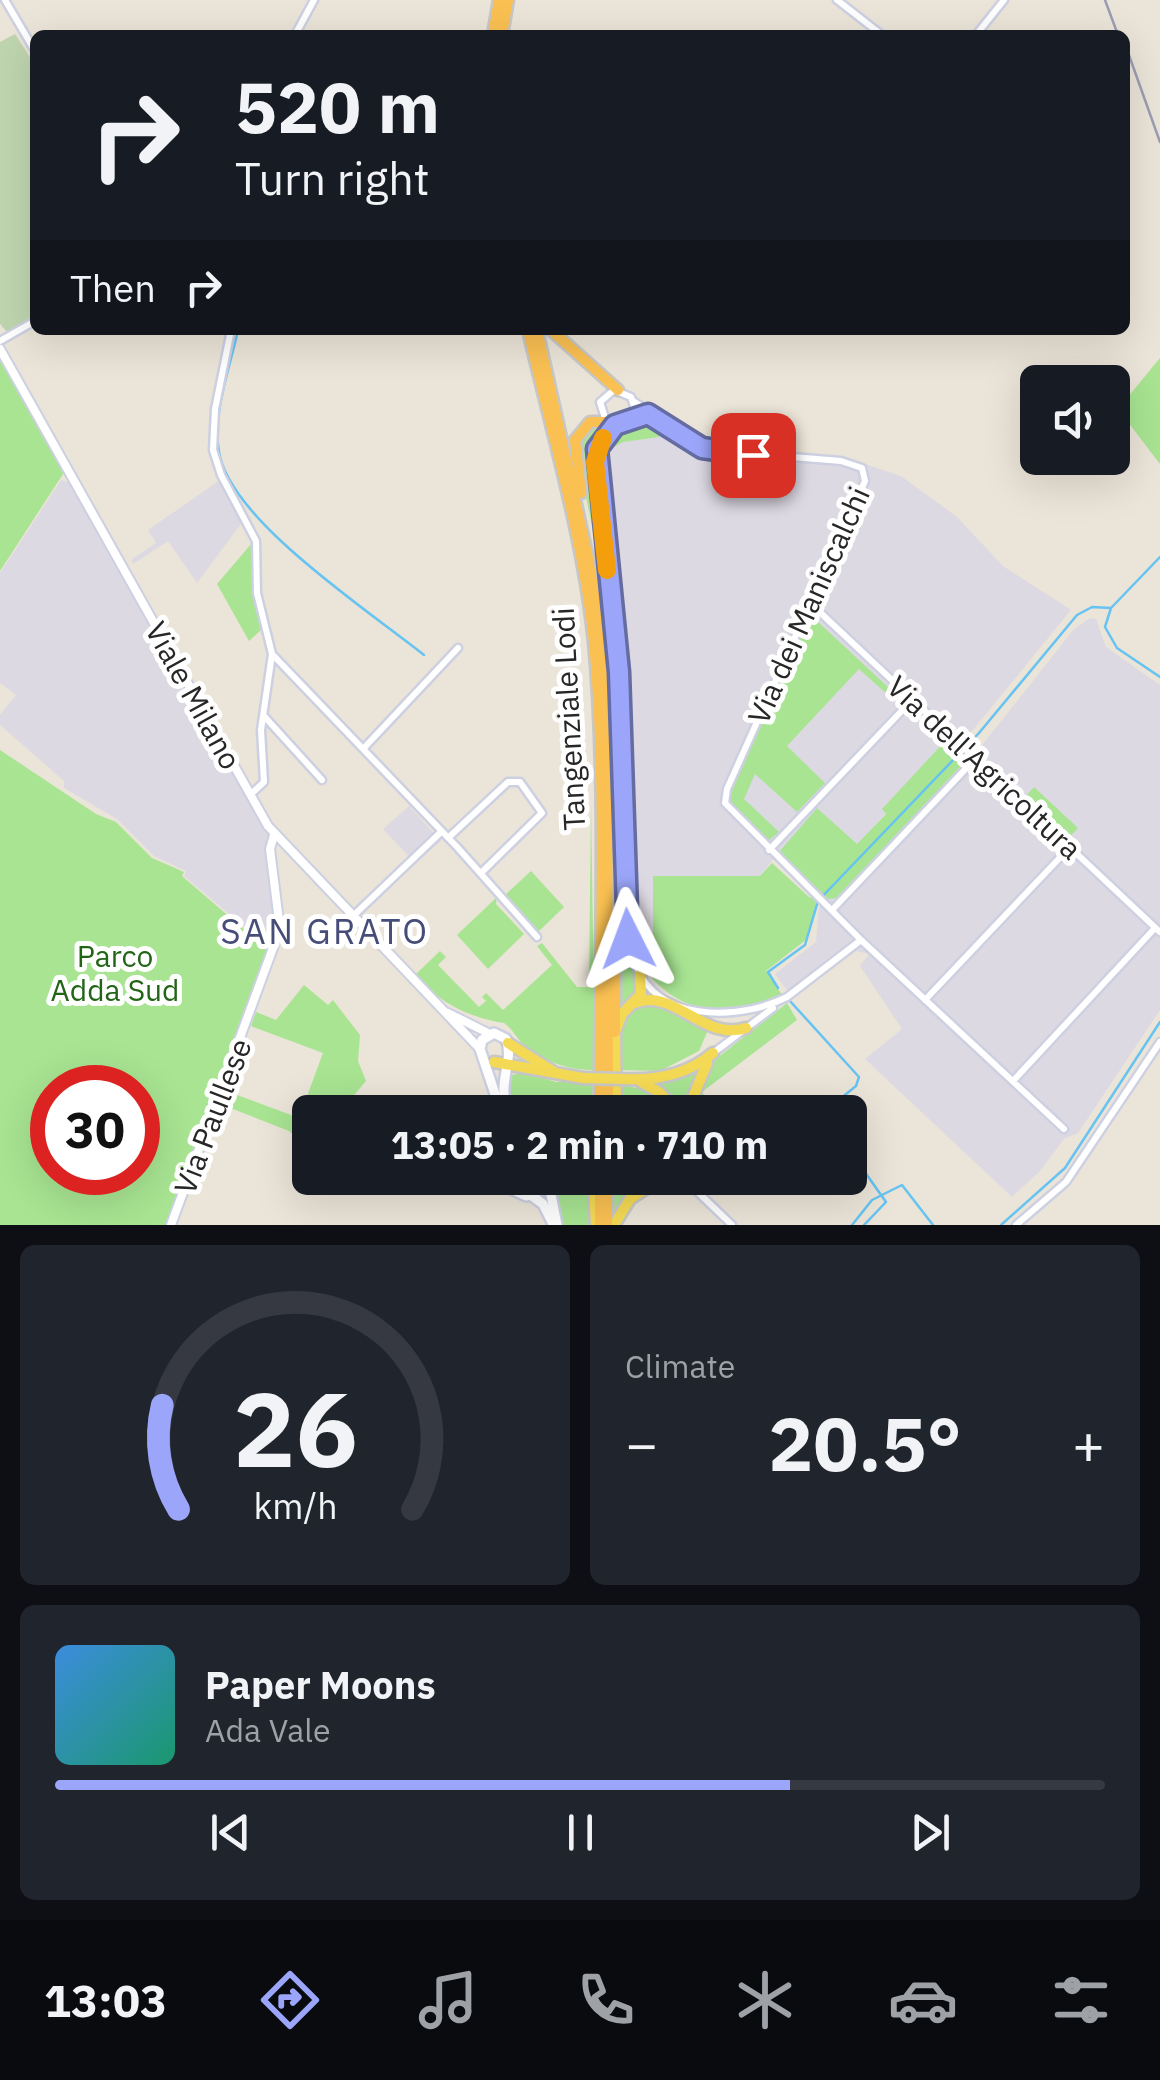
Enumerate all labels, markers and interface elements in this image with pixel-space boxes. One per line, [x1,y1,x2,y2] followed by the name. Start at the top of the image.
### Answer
[235,61,440,152] text: 520 m
[70,70,200,200] icon: right
[235,149,430,207] text: Turn right
[176,260,231,315] icon: right
[70,263,156,312] text: Then
[1020,365,1130,475] map controls
[1020,365,1130,475] button: sound
[711,413,796,498] pin
[726,428,781,483] icon: arrive
[738,480,878,730] street label: Via dei Maniscalchi
[543,607,593,831] street label: Tangenziale Lodi
[137,614,251,776] street label: Viale Milano
[879,667,1091,867] street label: Via dell'Agricoltura
[576,887,680,991] position arrow
[220,908,430,954] district label: SAN GRATO
[51,936,180,1009] park label: Parco Adda Sud
[164,1033,260,1199] street label: Via Paullese
[30,1065,160,1195] speed limit sign: 30
[391,1120,768,1169] text: 13:05 · 2 min · 710 m
[625,1345,735,1387] text: Climate
[233,1360,357,1496] text: 26
[768,1394,962,1492] text: 20.5°
[625,1408,658,1479] text: −
[1072,1408,1105,1479] text: +
[253,1482,337,1529] text: km/h
[205,1660,436,1709] text: Paper Moons
[205,1709,331,1751] text: Ada Vale
[203,1805,258,1860] icon: previous
[553,1805,608,1860] icon: pause
[903,1805,958,1860] icon: next
[255,1965,325,2035] icon: directions
[413,1965,483,2035] icon: music
[571,1965,641,2035] icon: phone
[730,1965,800,2035] icon: climate
[888,1965,958,2035] icon: car
[1046,1965,1116,2035] icon: filters
[44,1971,167,2029] text: 13:03

